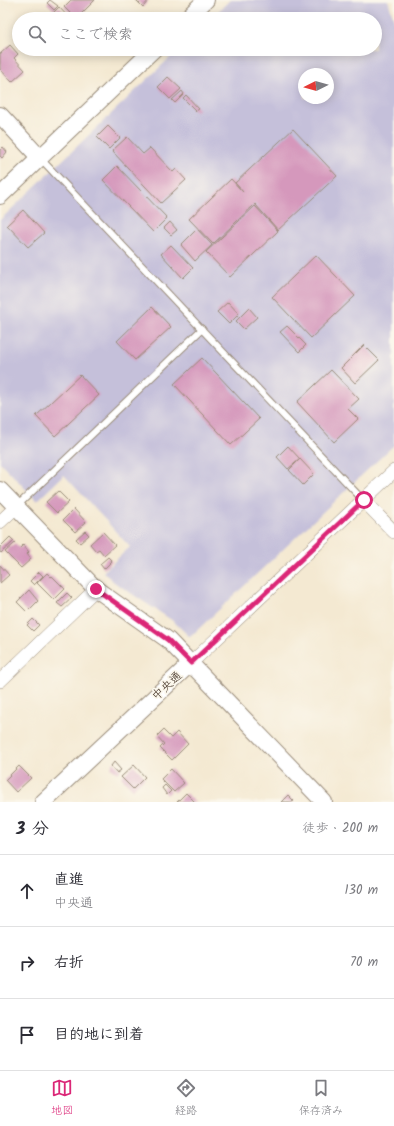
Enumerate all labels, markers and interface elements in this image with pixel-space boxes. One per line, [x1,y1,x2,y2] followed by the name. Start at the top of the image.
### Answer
[12,12,382,56] search box
[26,23,48,45] icon: search
[58,23,133,47] text: ここで検索
[298,68,334,104] north arrow
[355,491,373,509] route start
[87,580,105,598] route end
[147,667,187,705] street label: 中央通
[16,816,49,843] text: 3 分
[302,818,378,839] text: 徒歩 · 200 m
[54,868,84,892] text: 直進
[16,880,38,902] icon: ahead
[344,880,378,901] text: 130 m
[54,893,93,914] text: 中央通
[54,951,84,975] text: 右折
[16,952,38,974] icon: right
[350,952,378,973] text: 70 m
[54,1023,144,1047] text: 目的地に到着
[16,1024,38,1046] icon: arrive
[51,1077,73,1120] tab: 地図
[175,1077,197,1120] tab: 経路
[299,1077,343,1120] tab: 保存済み

